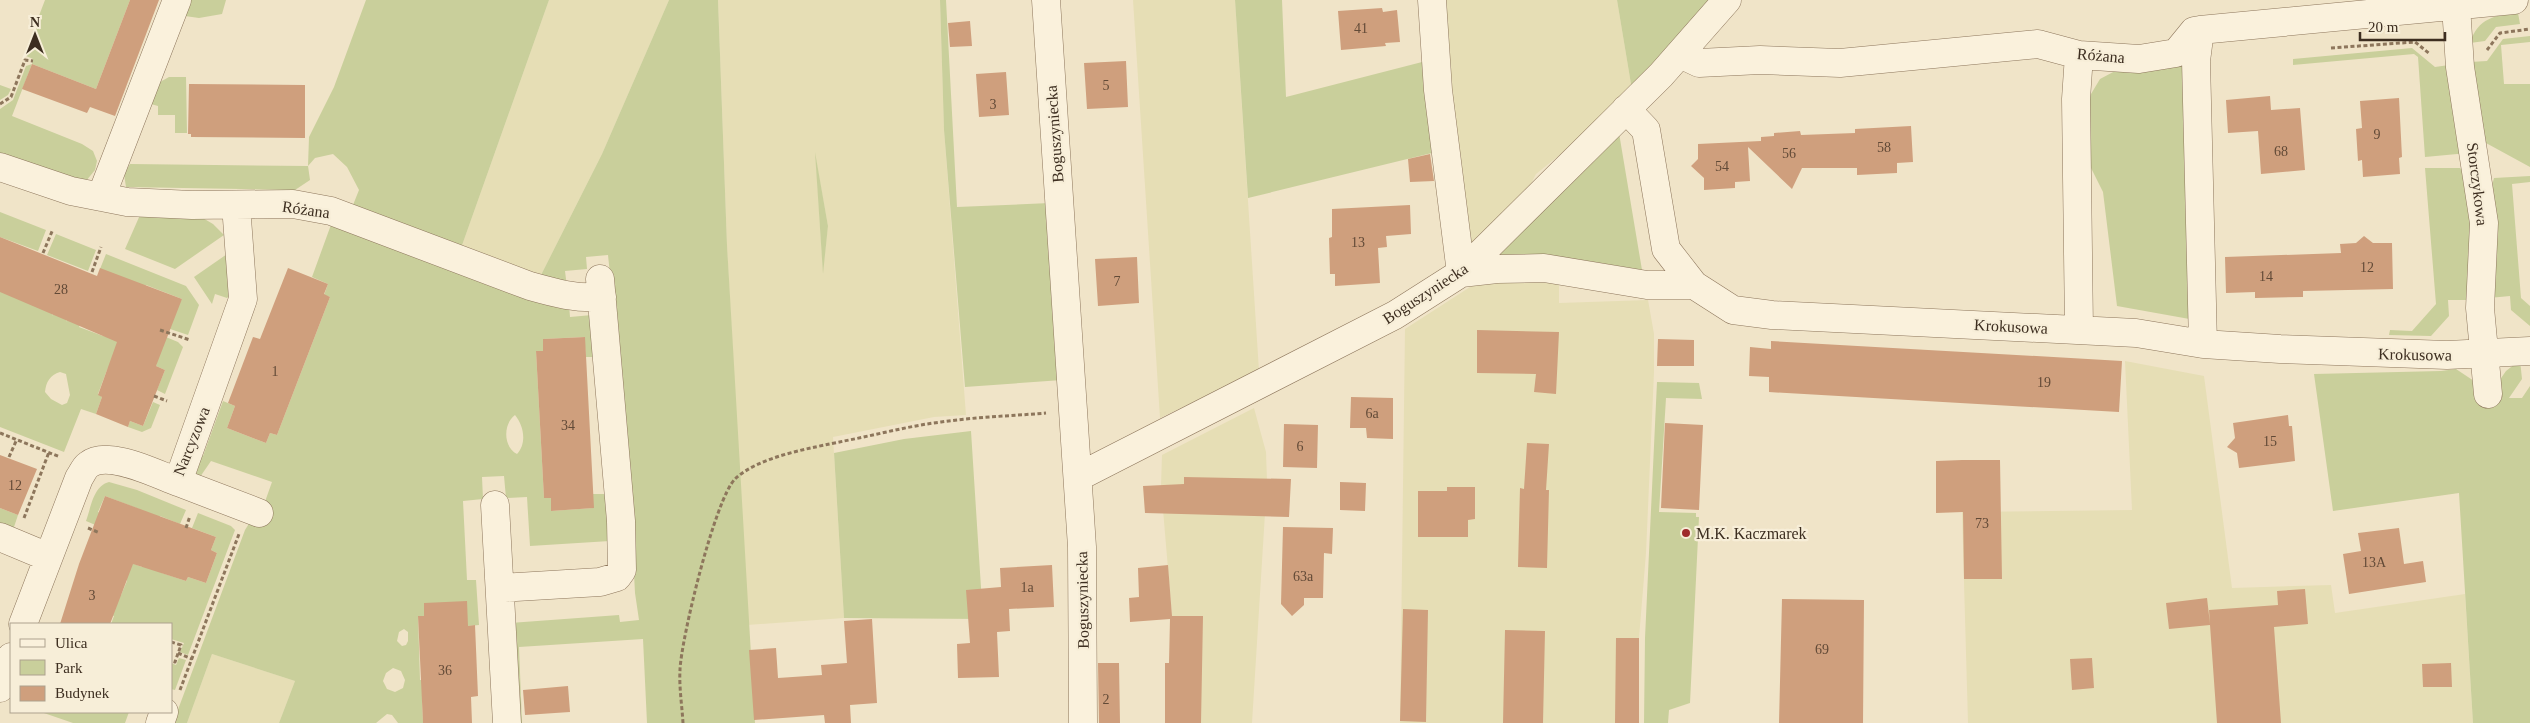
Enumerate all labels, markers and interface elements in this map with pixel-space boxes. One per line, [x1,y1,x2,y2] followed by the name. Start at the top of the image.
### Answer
[10,10,60,60] north arrow
[2360,10,2445,42] scale bar
[30,15,40,30] text: N
[2368,19,2399,35] text: 20 m
[1354,21,1368,36] house number: 41
[2076,45,2126,66] street label: Różana
[1103,78,1110,93] house number: 5
[1043,85,1067,183] street label: Boguszyniecka
[990,97,997,112] house number: 3
[2374,127,2381,142] house number: 9
[1877,140,1891,155] house number: 58
[2463,142,2491,227] street label: Storczykowa
[2274,144,2288,159] house number: 68
[1782,146,1796,161] house number: 56
[1715,159,1729,174] house number: 54
[281,198,331,221] street label: Różana
[1351,235,1365,250] house number: 13
[1380,260,1471,328] street label: Boguszyniecka
[2360,260,2374,275] house number: 12
[2259,269,2273,284] house number: 14
[1114,274,1121,289] house number: 7
[54,282,68,297] house number: 28
[1974,316,2048,337] street label: Krokusowa
[2378,345,2452,364] street label: Krokusowa
[272,364,279,379] house number: 1
[2037,375,2051,390] house number: 19
[170,404,214,479] street label: Narcyzowa
[1365,406,1379,421] house number: 6a
[561,418,575,433] house number: 34
[2263,434,2277,449] house number: 15
[1297,439,1304,454] house number: 6
[8,478,22,493] house number: 12
[1975,516,1989,531] house number: 73
[1696,525,1807,542] place label: M.K. Kaczmarek
[1680,527,1692,539] marker: M.K. Kaczmarek
[1073,551,1093,649] street label: Boguszyniecka
[2362,555,2387,570] house number: 13A
[1293,569,1314,584] house number: 63a
[1020,580,1034,595] house number: 1a
[89,588,96,603] house number: 3
[10,623,172,713] legend
[55,635,88,651] text: Ulica
[1815,642,1829,657] house number: 69
[55,660,83,676] text: Park
[438,663,452,678] house number: 36
[55,685,110,701] text: Budynek
[1103,692,1110,707] house number: 2

